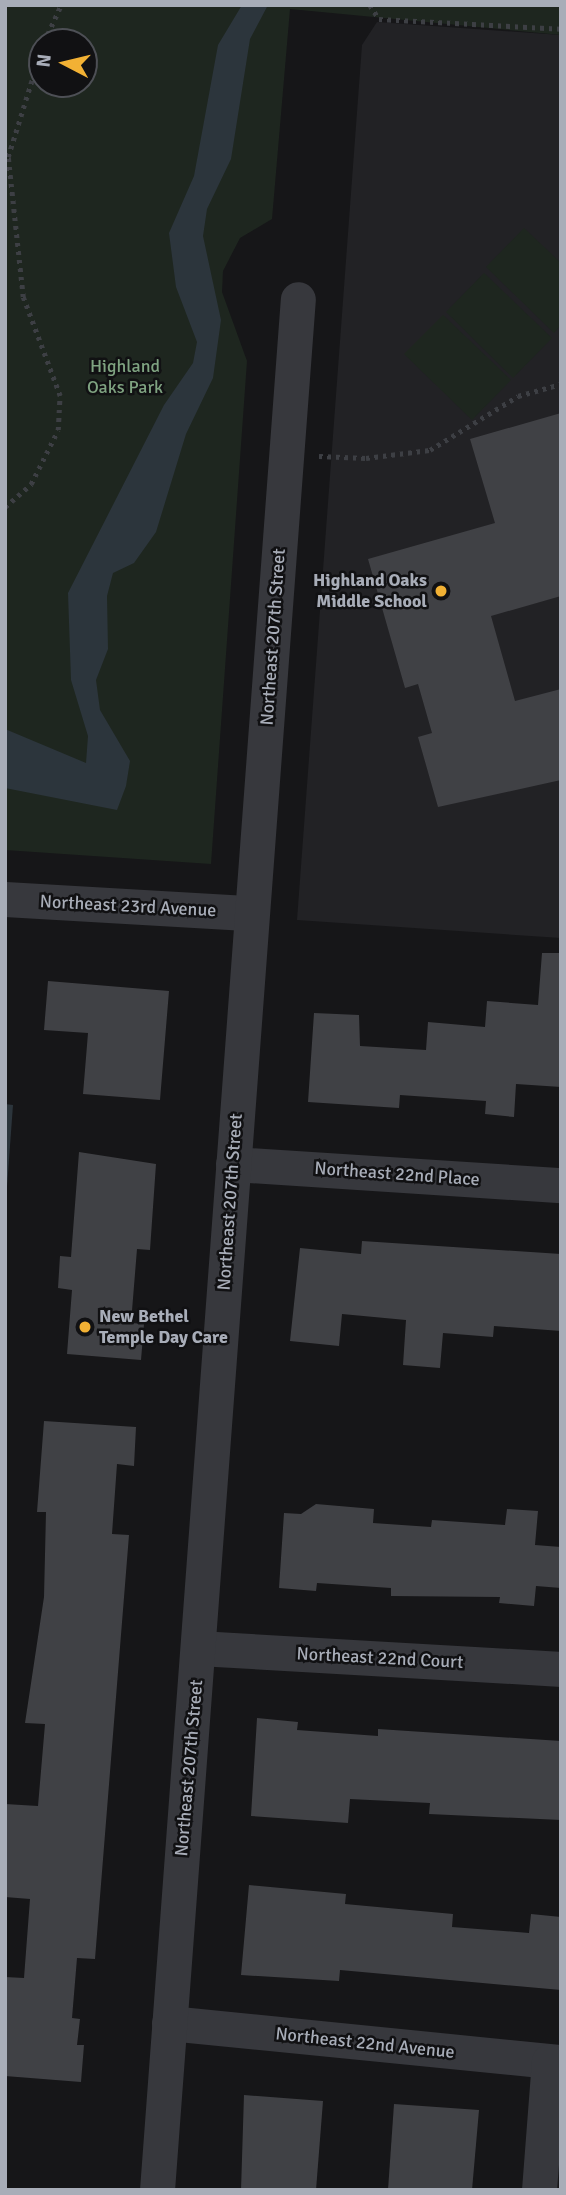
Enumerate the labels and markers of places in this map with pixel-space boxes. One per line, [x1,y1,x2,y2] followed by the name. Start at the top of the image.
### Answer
[313,570,427,612] place label: Highland Oaks Middle School
[433,583,449,599] marker: Highland Oaks Middle School
[99,1306,228,1348] place label: New Bethel Temple Day Care
[77,1319,93,1335] marker: New Bethel Temple Day Care

